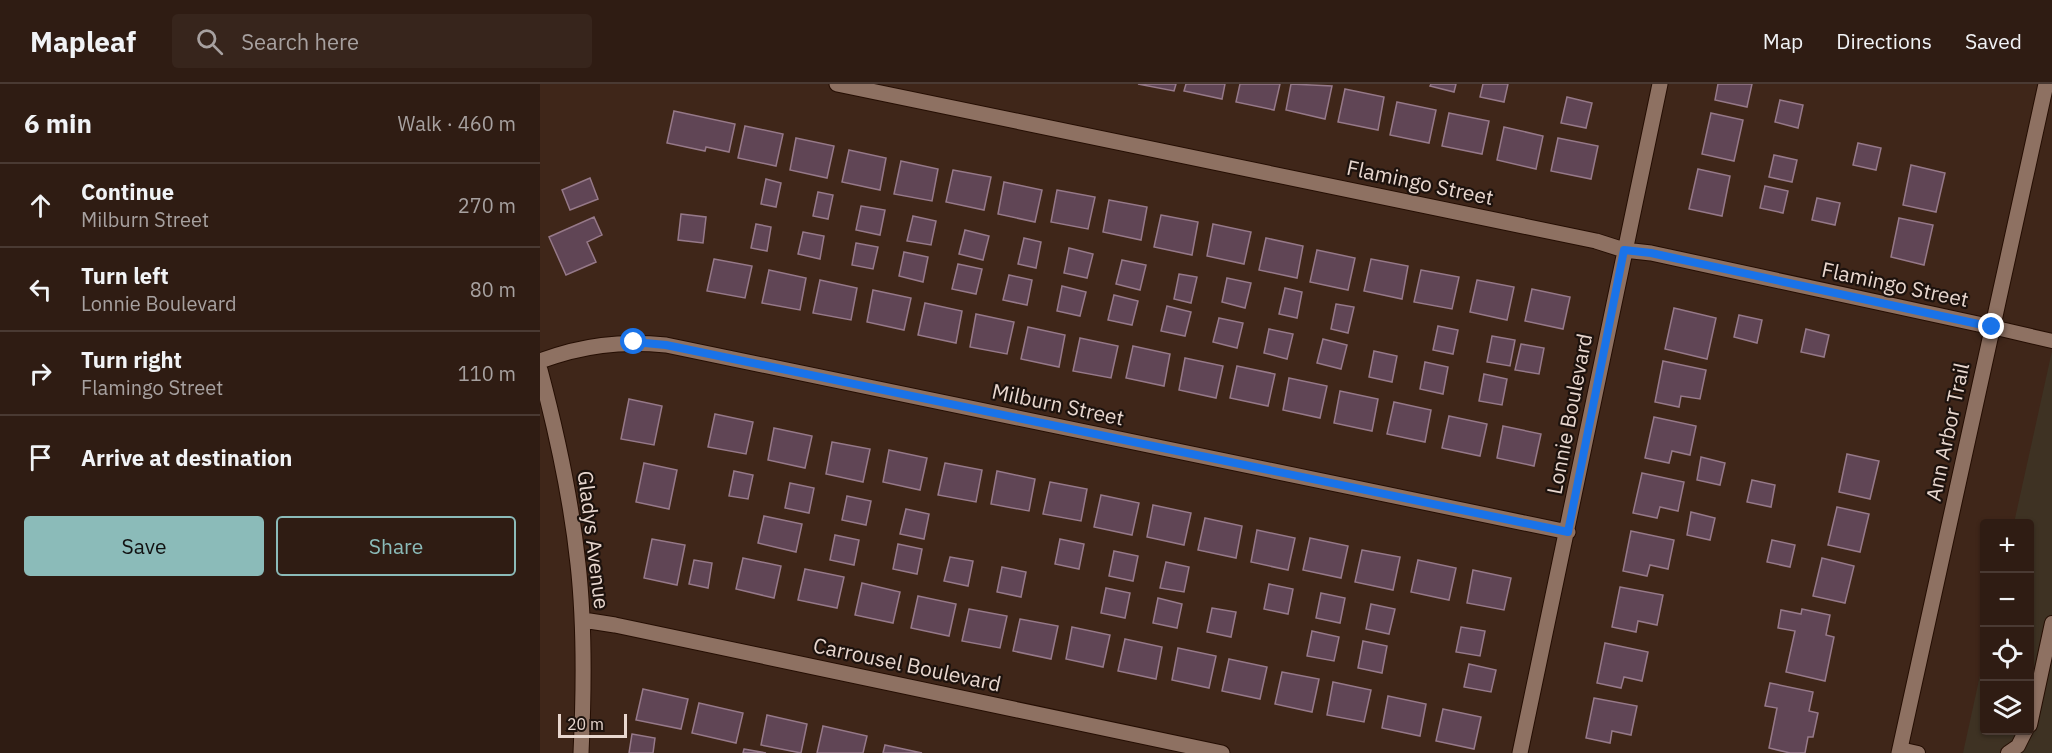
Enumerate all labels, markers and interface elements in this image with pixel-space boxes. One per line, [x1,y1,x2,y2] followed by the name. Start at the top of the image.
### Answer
[172,14,592,68] search box
[30,23,136,60] text: Mapleaf
[193,25,226,58] icon: search
[241,27,359,56] text: Search here
[1763,27,1803,55] text: Map
[1836,27,1932,55] text: Directions
[1965,27,2022,55] text: Saved
[24,106,92,140] text: 6 min
[398,110,516,137] text: Walk · 460 m
[1344,153,1496,211] street label: Flamingo Street
[81,177,174,206] text: Continue
[24,189,57,222] icon: ahead
[458,192,516,219] text: 270 m
[81,206,209,233] text: Milburn Street
[1819,255,1971,313] street label: Flamingo Street
[81,261,169,290] text: Turn left
[24,273,57,306] icon: left
[470,276,516,303] text: 80 m
[81,290,236,317] text: Lonnie Boulevard
[1978,313,2004,339] route end
[620,328,646,354] route start
[1540,331,1598,497] street label: Lonnie Boulevard
[81,345,182,374] text: Turn right
[24,357,57,390] icon: right
[458,360,516,387] text: 110 m
[1919,360,1975,504] street label: Ann Arbor Trail
[81,374,223,401] text: Flamingo Street
[990,376,1127,432] street label: Milburn Street
[24,441,57,474] icon: arrive
[81,443,292,472] text: Arrive at destination
[572,469,616,611] street label: Gladys Avenue
[24,516,264,576] button: Save
[276,516,516,576] button: Share
[1980,519,2034,735] map controls
[1980,519,2034,573] button: +
[1980,573,2034,627] button: −
[1980,627,2034,681] button: locate
[811,630,1004,698] street label: Carrousel Boulevard
[1980,681,2034,735] button: layers
[558,711,627,738] scale bar
[567,714,604,734] text: 20 m

